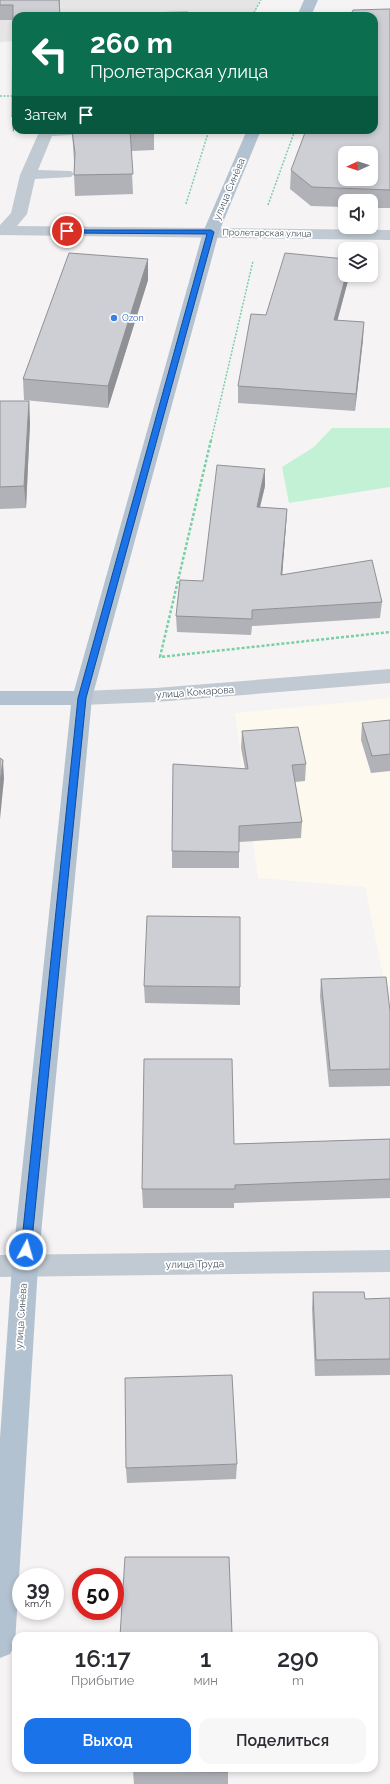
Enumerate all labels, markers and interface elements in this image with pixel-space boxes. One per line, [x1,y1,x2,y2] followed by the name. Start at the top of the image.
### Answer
[90,27,173,60] text: 260 m
[24,28,76,80] icon: left
[90,61,268,82] text: Пролетарская улица
[75,104,97,126] icon: arrive
[24,106,67,124] text: Затем
[338,146,378,186] north arrow
[338,146,378,282] map controls
[211,156,247,222] street label: улица Синёва
[338,194,378,234] button: sound
[50,214,84,248] pin
[56,220,78,242] icon: arrive
[222,227,312,239] street label: Пролетарская улица
[338,242,378,282] button: layers
[109,313,119,323] marker: Ozon
[122,313,144,323] place label: Ozon
[156,684,234,700] street label: улица Комарова
[5,1229,47,1271] position arrow
[166,1258,224,1270] street label: улица Труда
[13,1283,29,1349] street label: улица Синёва
[72,1568,124,1620] speed limit sign: 50
[27,1577,49,1601] text: 39
[25,1598,51,1609] text: km/h
[75,1644,131,1673] text: 16:17
[200,1644,211,1673] text: 1
[277,1644,319,1673] text: 290
[71,1673,134,1688] text: Прибытие
[193,1673,218,1688] text: мин
[292,1673,304,1688] text: m
[24,1718,191,1764] button: Выход
[199,1718,366,1764] button: Поделиться

